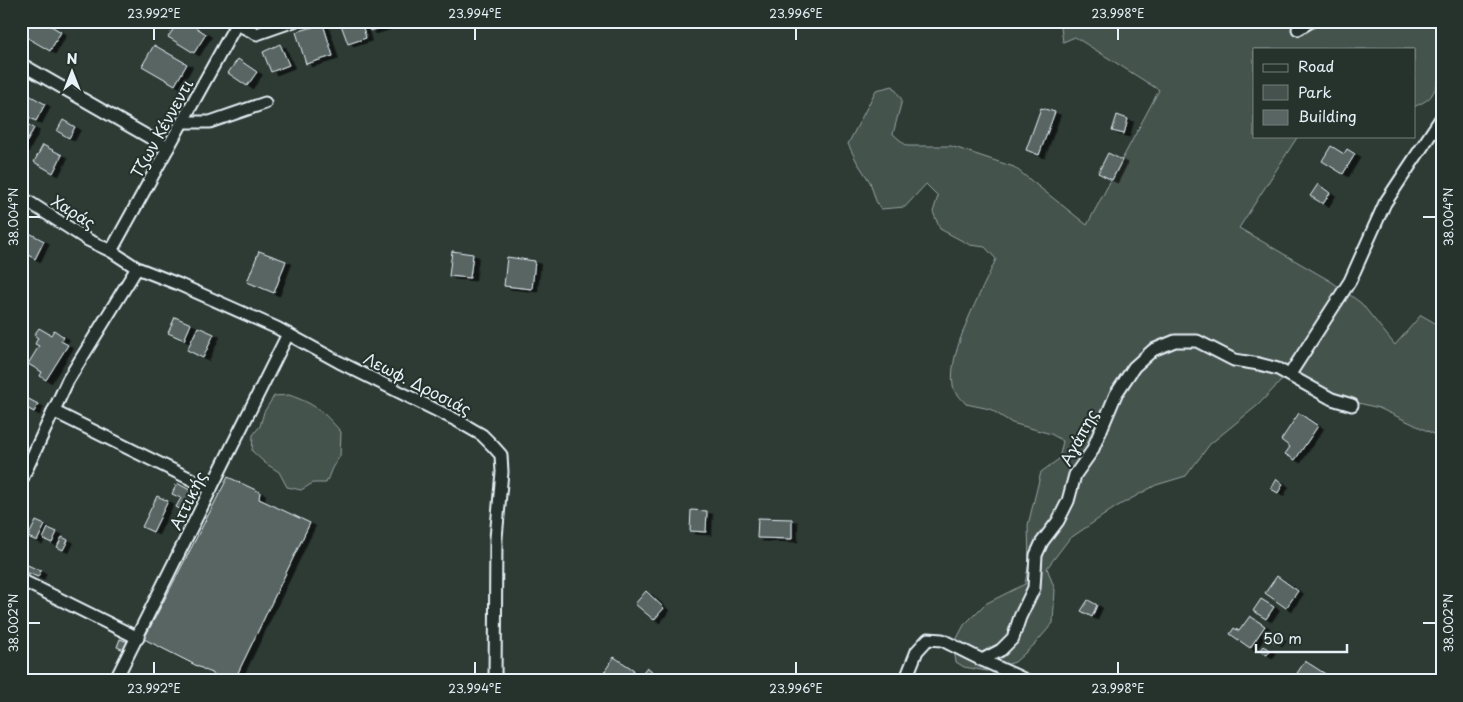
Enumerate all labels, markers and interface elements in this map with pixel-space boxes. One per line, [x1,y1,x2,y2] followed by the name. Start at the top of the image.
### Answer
[127,4,181,22] text: 23.992°E
[448,4,502,22] text: 23.994°E
[769,4,823,22] text: 23.996°E
[1091,4,1145,22] text: 23.998°E
[48,48,98,98] north arrow
[66,48,78,69] text: N
[1253,48,1416,138] legend
[1298,54,1334,77] text: Road
[124,74,198,182] street label: Τζων Κέννεντι
[1298,80,1332,103] text: Park
[1298,104,1357,127] text: Building
[4,188,22,246] text: 38.004°N
[47,188,101,234] street label: Χαράς
[1439,188,1457,246] text: 38.004°N
[360,346,476,420] street label: Λεωφ. Δροσιάς
[1053,404,1103,470] street label: Αγάπης
[162,467,212,533] street label: Αττικής
[4,594,22,652] text: 38.002°N
[1439,594,1457,652] text: 38.002°N
[1256,622,1347,654] scale bar
[1263,626,1302,649] text: 50 m
[127,679,181,697] text: 23.992°E
[448,679,502,697] text: 23.994°E
[769,679,823,697] text: 23.996°E
[1091,679,1145,697] text: 23.998°E

